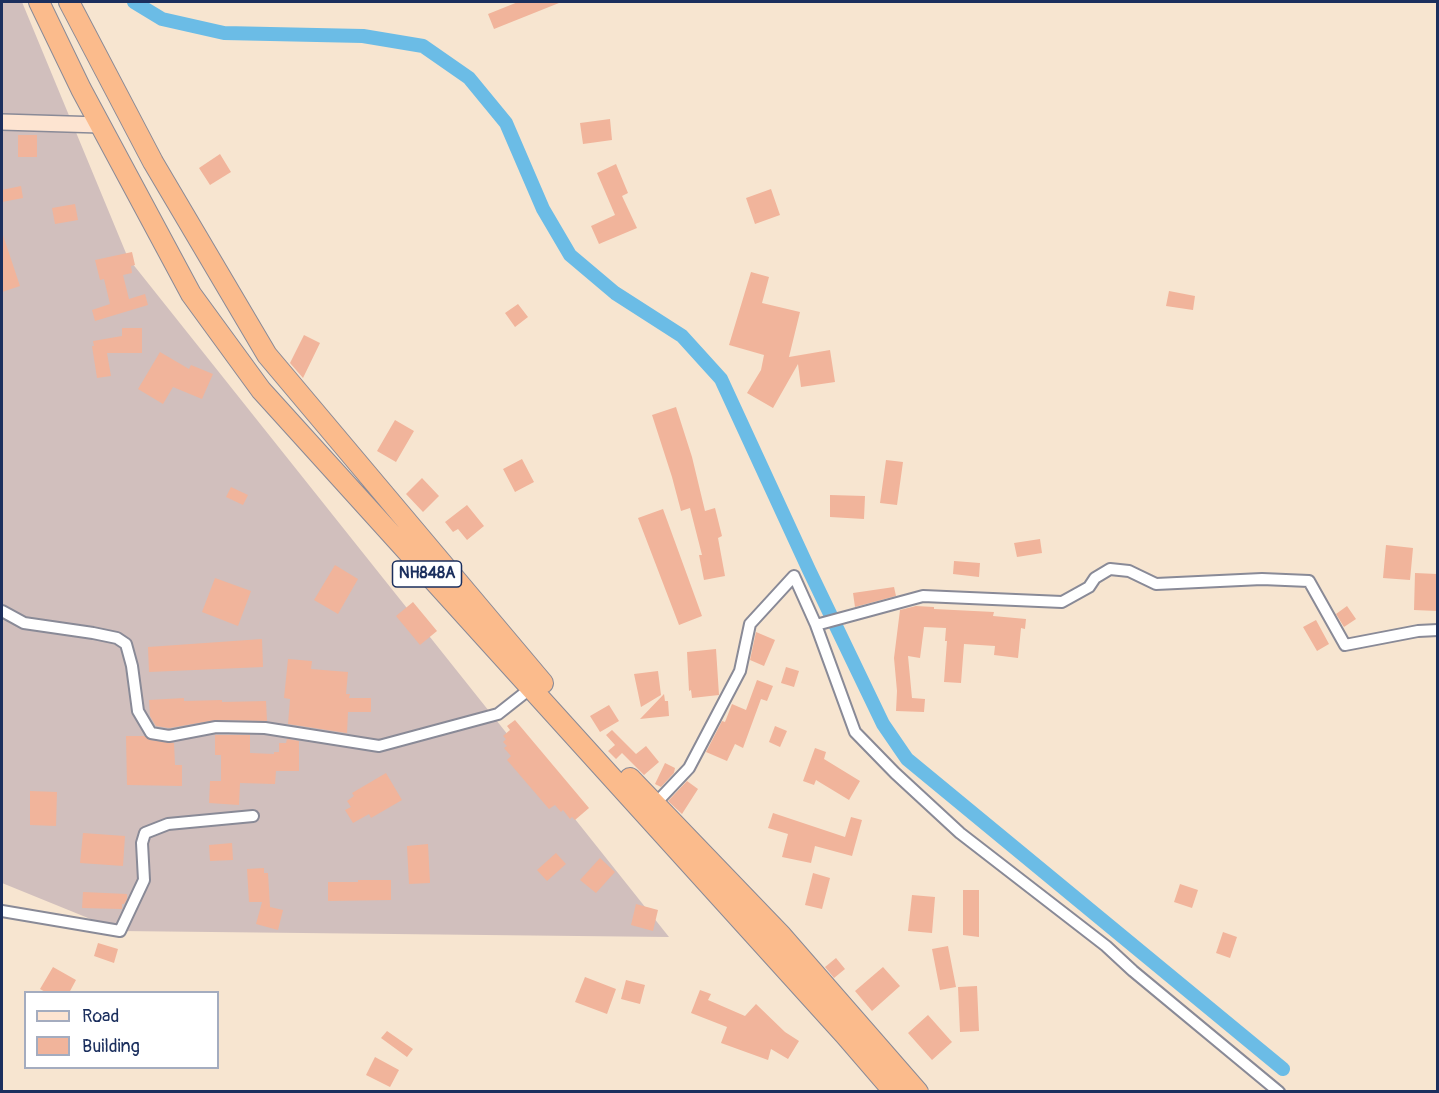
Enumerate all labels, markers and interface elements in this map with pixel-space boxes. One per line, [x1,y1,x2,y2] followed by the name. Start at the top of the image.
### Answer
[392,561,462,587] road number: NH848A
[24,991,219,1069] legend
[82,1005,119,1028] text: Road
[82,1035,140,1058] text: Building

